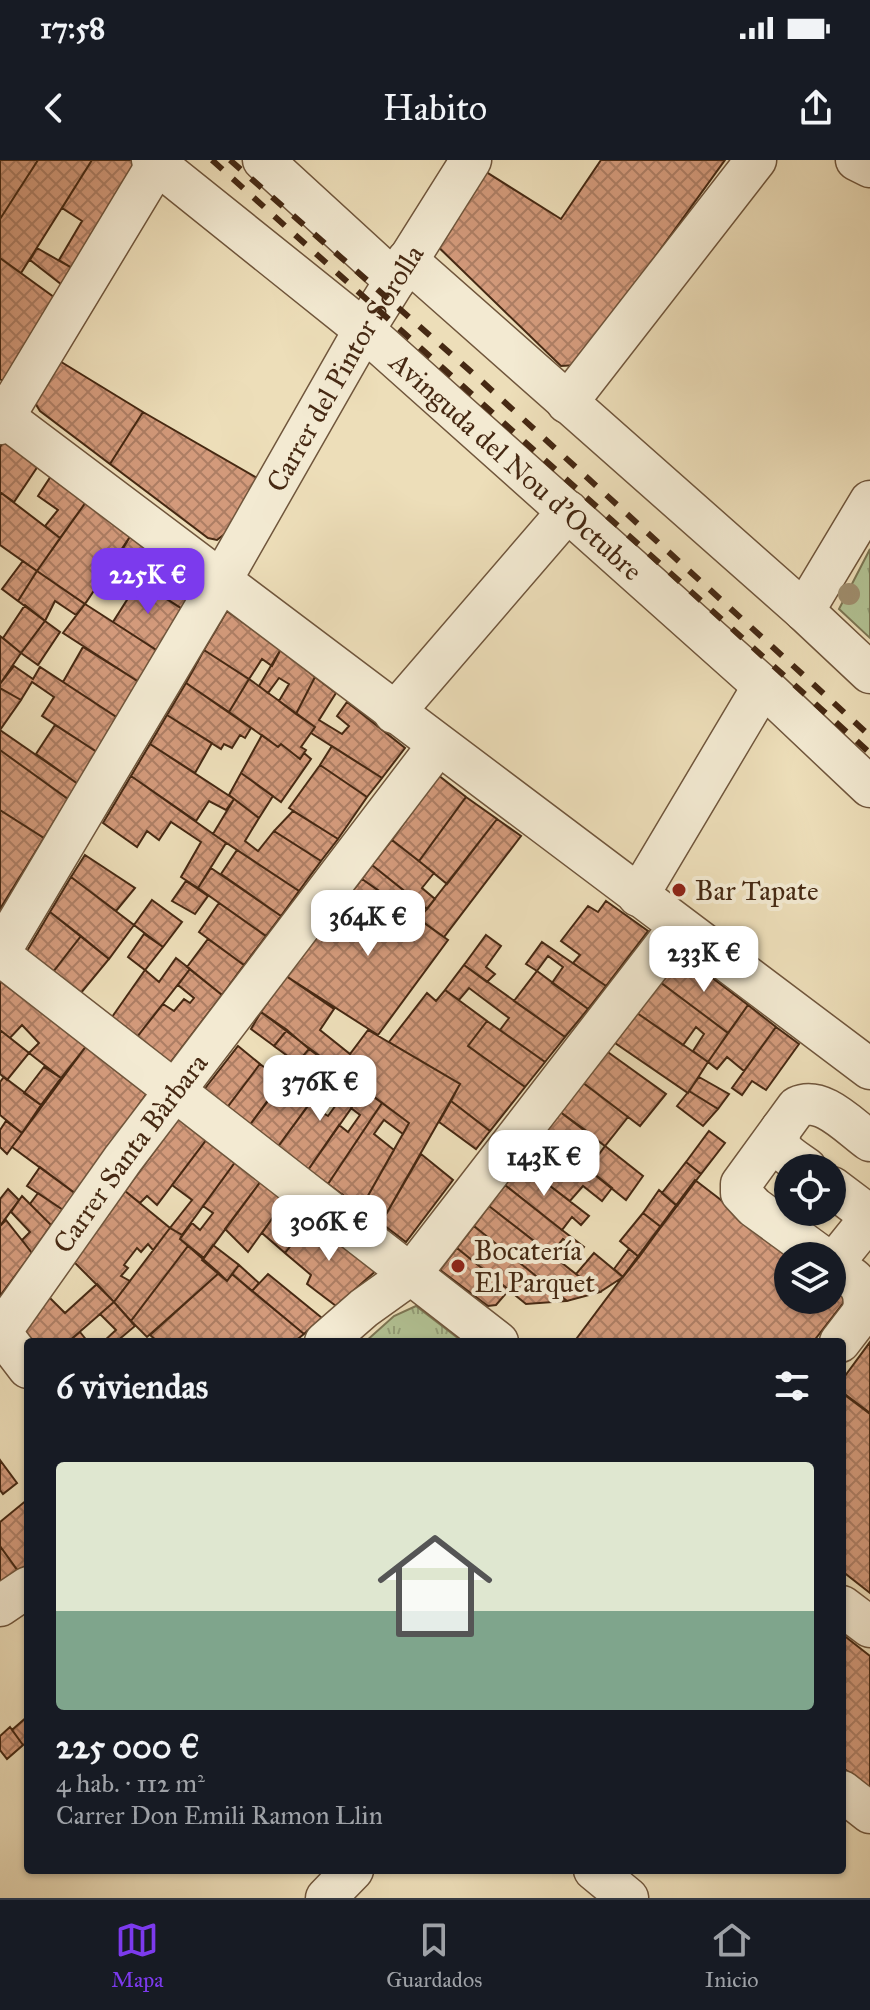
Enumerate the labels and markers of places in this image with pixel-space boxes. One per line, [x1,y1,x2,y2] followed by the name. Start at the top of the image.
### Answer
[83,548,213,616] pin: 225K €
[695,873,819,908] place label: Bar Tapate
[670,881,688,899] marker: Bar Tapate
[303,890,433,958] pin: 364K €
[639,926,769,994] pin: 233K €
[255,1055,385,1123] pin: 376K €
[479,1130,609,1198] pin: 143K €
[264,1195,394,1263] pin: 306K €
[474,1233,595,1300] place label: Bocatería El Parquet
[449,1257,467,1275] marker: Bocatería El Parquet

